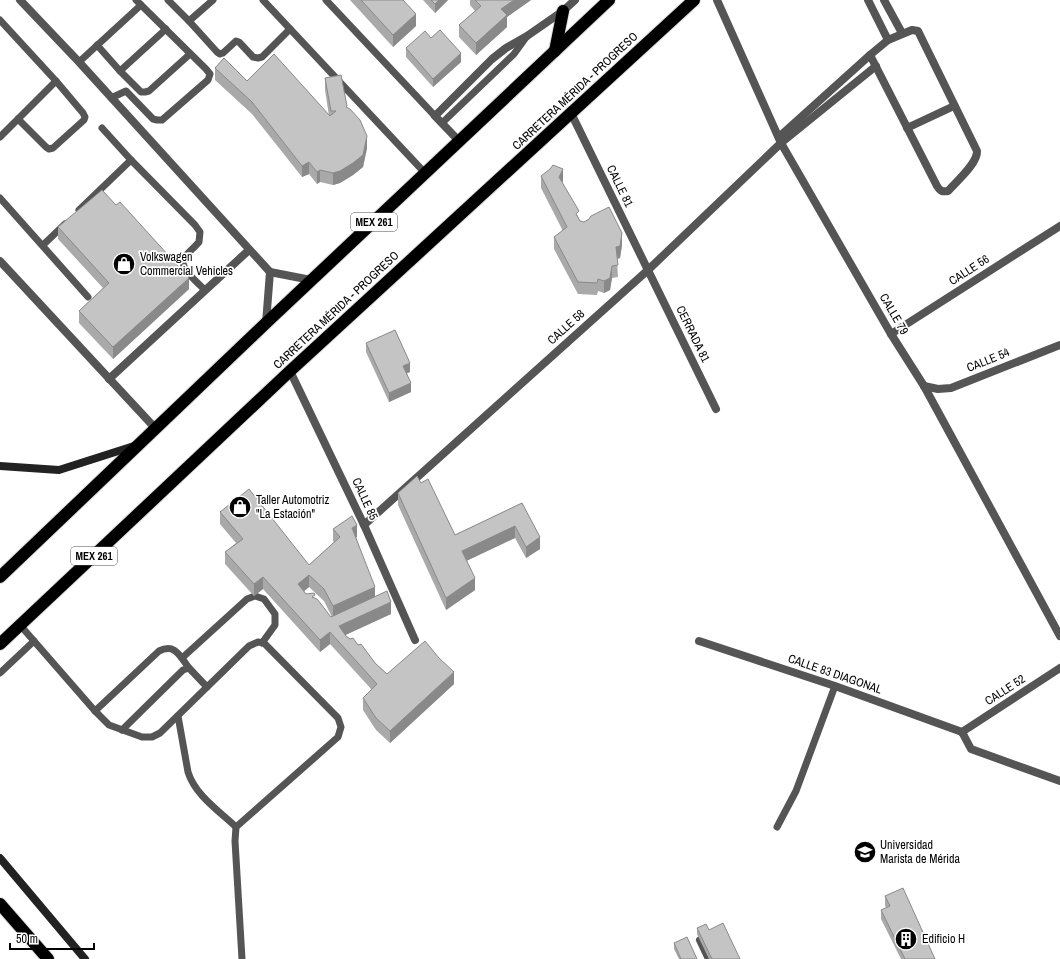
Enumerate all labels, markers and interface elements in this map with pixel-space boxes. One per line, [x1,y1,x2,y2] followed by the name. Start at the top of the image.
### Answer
[509,28,641,154] street label: CARRETERA MÉRIDA - PROGRESO
[603,162,637,210] street label: CALLE 81
[351,213,397,231] road number: MEX 261
[270,247,402,373] street label: CARRETERA MÉRIDA - PROGRESO
[140,249,233,279] place label: Volkswagen Commercial Vehicles
[111,251,137,277] shop icon: Volkswagen Commercial Vehicles
[946,251,992,289] street label: CALLE 56
[876,291,912,337] street label: CALLE 79
[672,303,714,366] street label: CERRADA 81
[544,306,588,348] street label: CALLE 58
[964,344,1012,376] street label: CALLE 54
[348,475,382,523] street label: CALLE 85
[256,492,330,522] place label: Taller Automotriz "La Estación"
[227,494,253,520] shop icon: Taller Automotriz "La Estación"
[71,547,117,565] road number: MEX 261
[786,650,885,698] street label: CALLE 83 DIAGONAL
[982,671,1028,709] street label: CALLE 52
[880,837,960,867] place label: Universidad Marista de Mérida
[852,839,878,865] school or university icon: Universidad Marista de Mérida
[10,925,94,951] scale bar
[893,926,919,952] building icon: Edificio H
[16,931,38,947] text: 50 m
[922,931,965,947] place label: Edificio H

